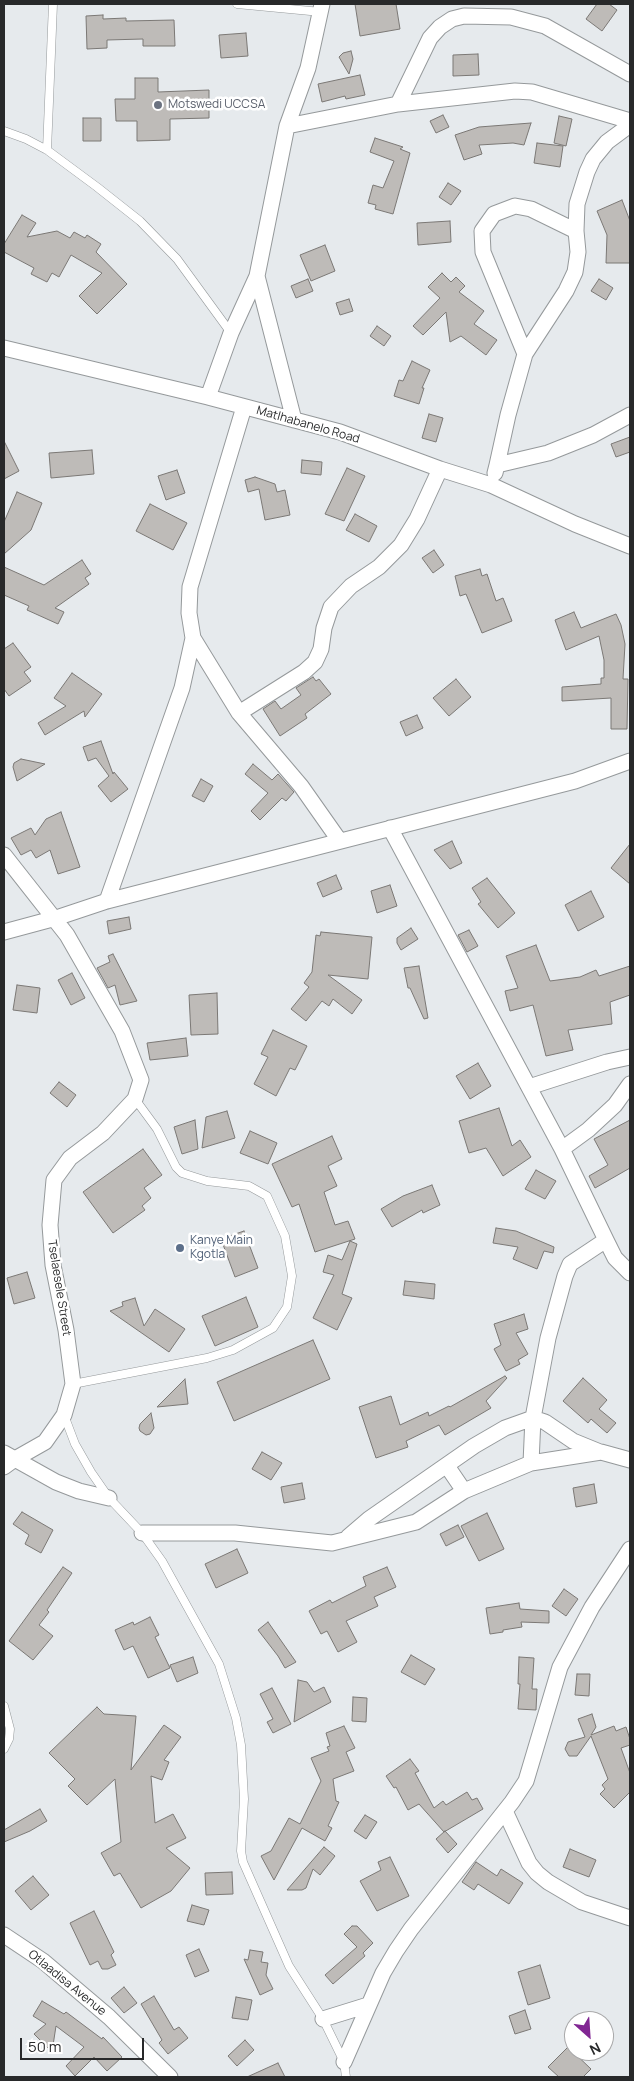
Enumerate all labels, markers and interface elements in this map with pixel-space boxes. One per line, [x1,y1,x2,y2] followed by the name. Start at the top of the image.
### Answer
[168,98,265,112] place label: Motswedi UCCSA
[152,99,164,111] marker: Motswedi UCCSA
[255,403,361,447] street label: Matlhabanelo Road
[190,1234,253,1262] place label: Kanye Main Kgotla
[44,1239,74,1337] street label: Tselaesele Street
[174,1242,186,1254] marker: Kanye Main Kgotla
[25,1947,109,2019] street label: Otlaadisa Avenue
[564,2011,614,2061] north arrow
[22,2028,146,2060] scale bar
[28,2036,62,2057] text: 50 m
[587,2038,604,2060] text: N

